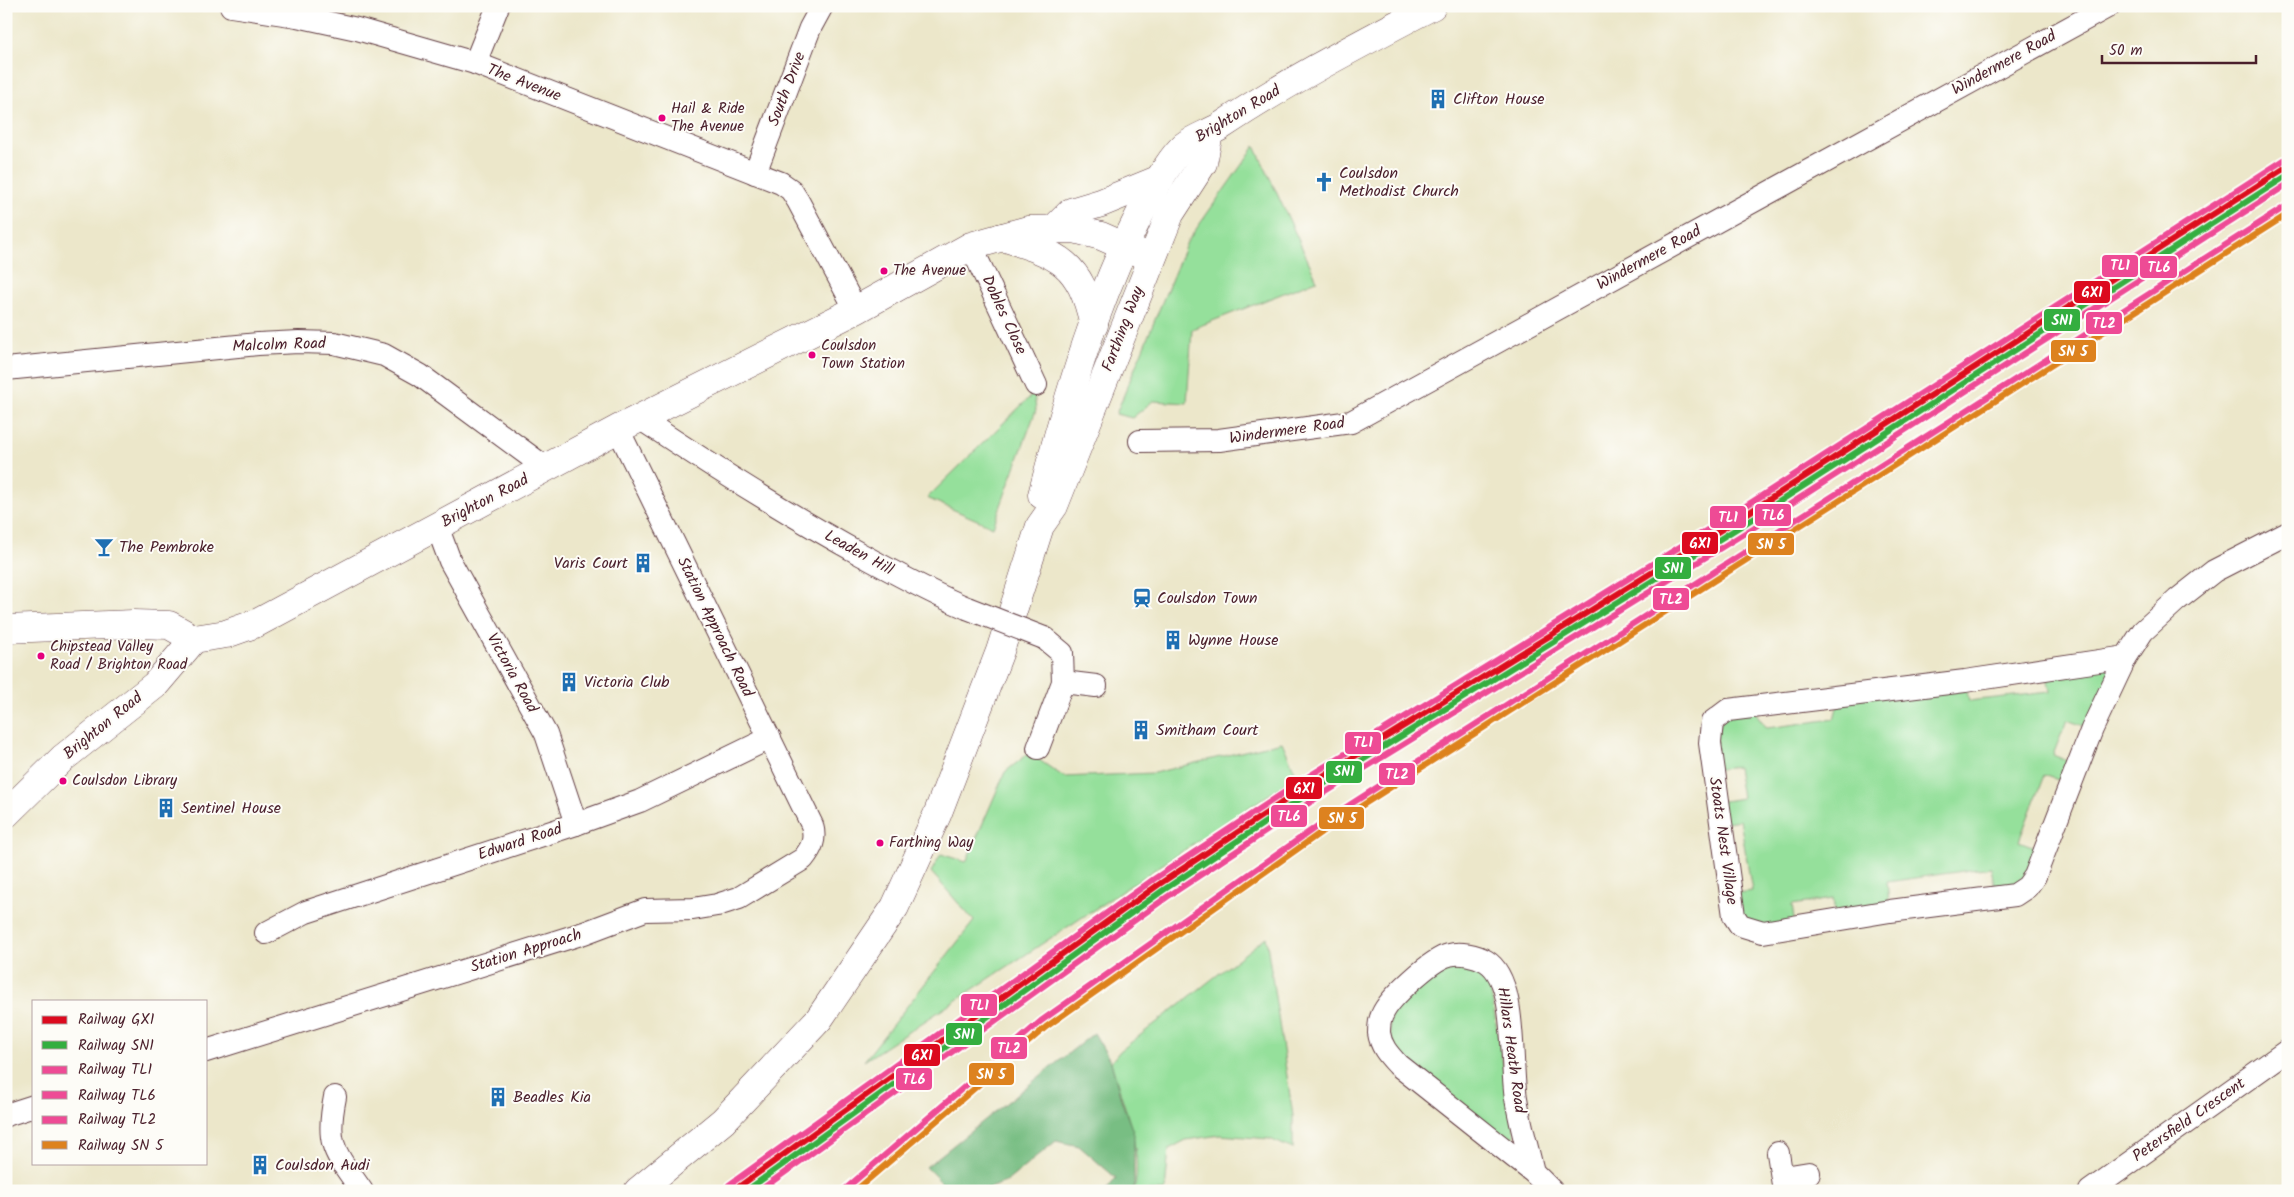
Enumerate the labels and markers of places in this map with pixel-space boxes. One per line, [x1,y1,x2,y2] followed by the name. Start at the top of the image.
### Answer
[1453,87,1544,112] place label: Clifton House
[1427,88,1449,110] building icon: Clifton House
[671,97,745,139] place label: Hail & Ride The Avenue
[657,113,667,123] marker: Hail & Ride The Avenue
[1339,161,1459,204] place label: Coulsdon Methodist Church
[1313,171,1335,193] church icon: Coulsdon Methodist Church
[893,259,966,283] place label: The Avenue
[879,266,889,276] marker: The Avenue
[821,334,905,376] place label: Coulsdon Town Station
[807,350,817,360] marker: Coulsdon Town Station
[119,535,214,560] place label: The Pembroke
[93,536,115,558] bar icon: The Pembroke
[554,551,629,576] place label: Varis Court
[632,552,654,574] building icon: Varis Court
[1157,586,1258,611] place label: Coulsdon Town
[1131,587,1153,609] station icon: Coulsdon Town
[1188,628,1278,653] place label: Wynne House
[1162,629,1184,651] building icon: Wynne House
[50,635,188,677] place label: Chipstead Valley Road / Brighton Road
[36,651,46,661] marker: Chipstead Valley Road / Brighton Road
[584,670,670,695] place label: Victoria Club
[558,671,580,693] building icon: Victoria Club
[1156,718,1259,743] place label: Smitham Court
[1130,719,1152,741] building icon: Smitham Court
[72,769,178,793] place label: Coulsdon Library
[58,776,68,786] marker: Coulsdon Library
[181,796,281,821] place label: Sentinel House
[155,797,177,819] building icon: Sentinel House
[889,831,974,855] place label: Farthing Way
[875,838,885,848] marker: Farthing Way
[513,1085,591,1110] place label: Beadles Kia
[487,1086,509,1108] building icon: Beadles Kia
[275,1153,371,1178] place label: Coulsdon Audi
[249,1154,271,1176] building icon: Coulsdon Audi

